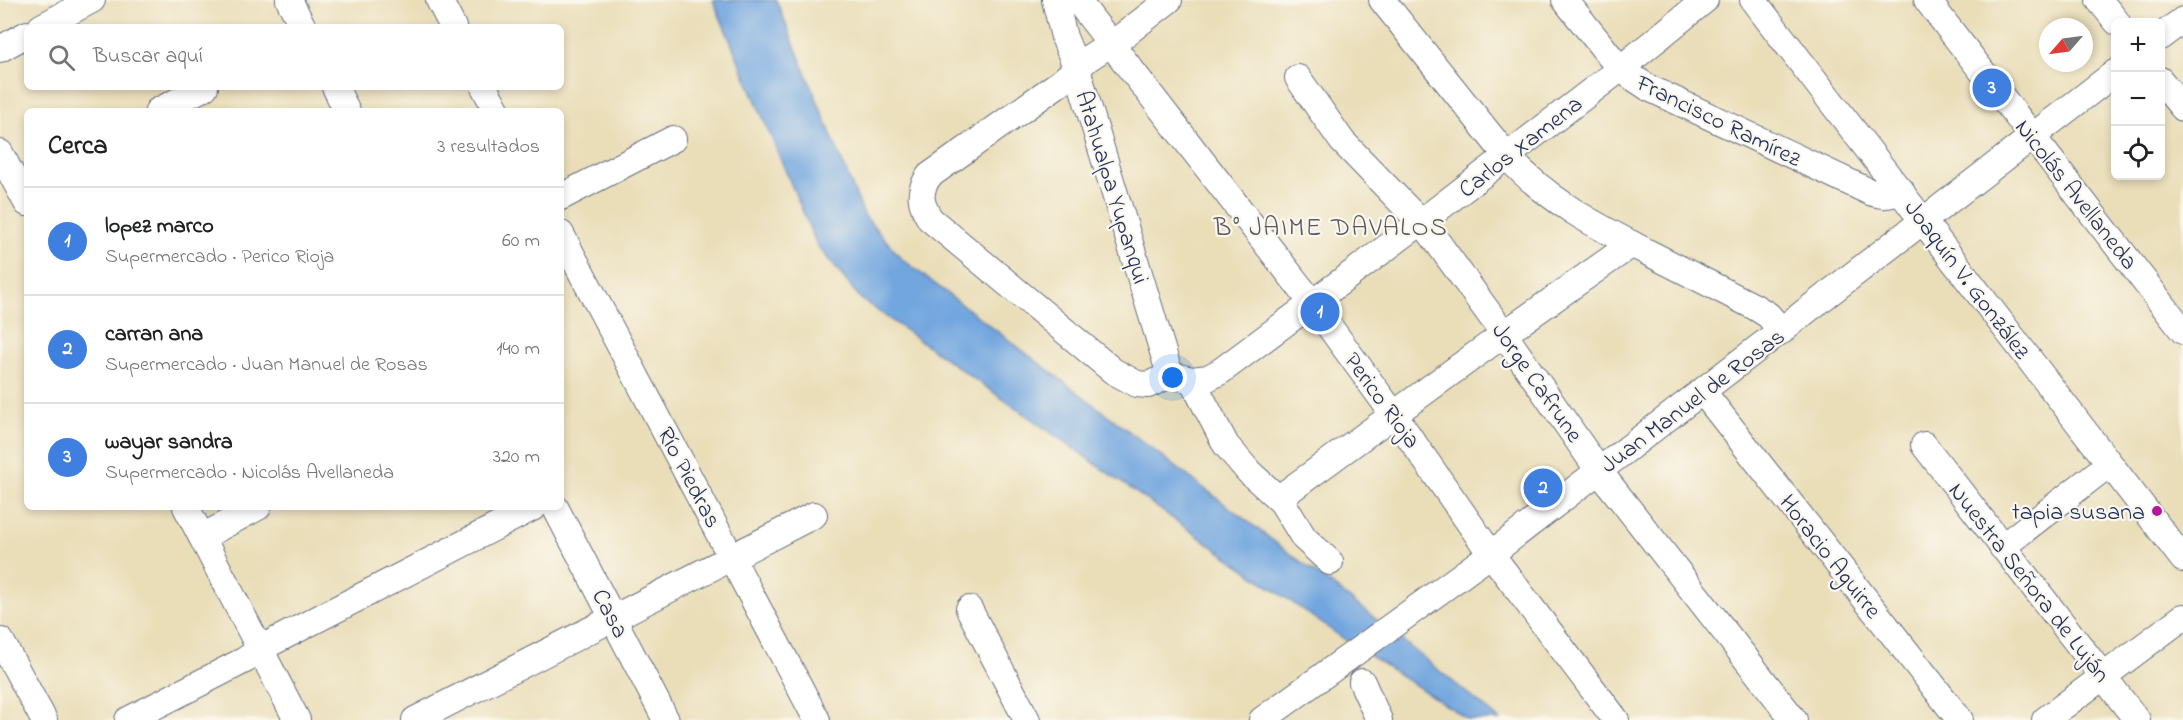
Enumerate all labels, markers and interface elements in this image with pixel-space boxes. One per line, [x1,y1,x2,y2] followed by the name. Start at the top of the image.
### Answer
[2039,18,2093,72] north arrow
[2111,18,2165,180] map controls
[2111,18,2165,72] button: +
[24,24,564,90] search box
[45,41,78,74] icon: search
[93,41,203,73] text: Buscar aquí
[1972,66,2012,110] pin: 3
[1629,67,1807,178] street label: Francisco Ramírez
[2111,72,2165,126] button: −
[1065,87,1157,289] street label: Atahualpa Yupanqui
[1452,88,1591,208] street label: Carlos Xamena
[2005,113,2145,278] street label: Nicolás Avellaneda
[2111,126,2165,180] button: locate
[48,128,108,166] text: Cerca
[437,133,540,162] text: 3 resultados
[1894,193,2038,368] street label: Joaquín V. González
[1213,210,1448,248] district label: B° JAIME DAVALOS
[105,211,214,243] text: lopez marco
[64,227,71,256] text: 1
[502,227,540,256] text: 60 m
[105,243,334,272] text: Supermercado · Perico Rioja
[1300,290,1340,334] pin: 1
[1482,316,1590,451] street label: Jorge Cafrune
[105,319,203,351] text: carran ana
[1594,321,1793,483] street label: Juan Manuel de Rosas
[63,335,72,364] text: 2
[496,335,540,364] text: 140 m
[1334,346,1428,457] street label: Perico Rioja
[105,351,428,380] text: Supermercado · Juan Manuel de Rosas
[1158,363,1187,392] your location
[647,422,729,535] street label: Río Piedras
[105,427,233,459] text: wayar sandra
[63,443,72,472] text: 3
[493,443,540,472] text: 320 m
[105,459,394,488] text: Supermercado · Nicolás Avellaneda
[1524,466,1562,510] pin: 2
[1939,476,2117,691] street label: Nuestra Señora de Luján
[1769,488,1889,627] street label: Horacio Aguirre
[2012,496,2145,531] place label: tapia susana
[2150,504,2164,518] marker: tapia susana
[581,583,636,645] street label: Casa

